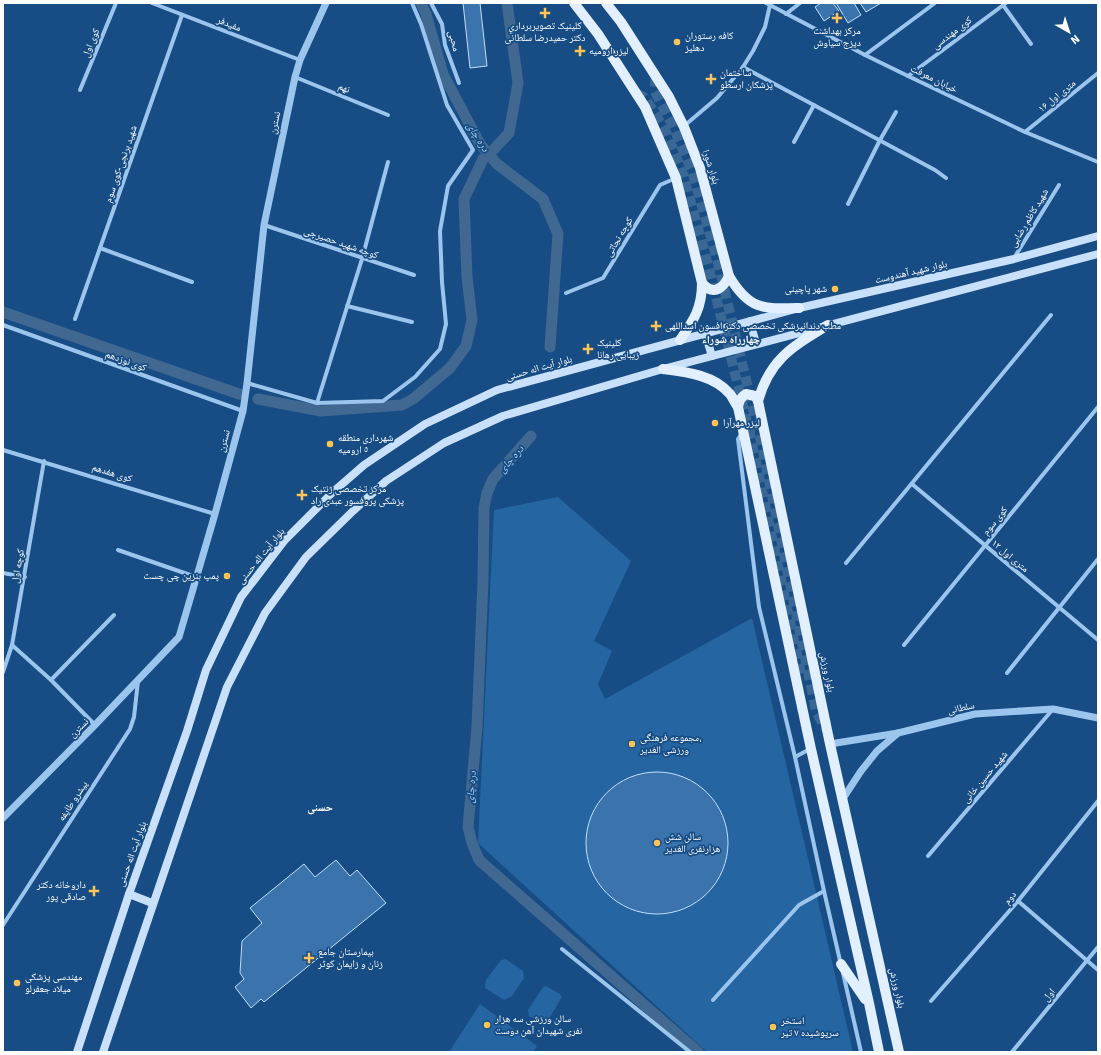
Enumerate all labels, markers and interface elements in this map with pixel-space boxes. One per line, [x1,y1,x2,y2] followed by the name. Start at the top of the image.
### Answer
[539,7,551,19] marker: کلینیک تصويربرداري دکتر حمیدرضا سلطانی
[831,12,843,24] marker: مرکز بهداشت دیزج سیاوش
[1049,12,1089,52] north arrow
[214,14,243,34] street label: مفیدفر
[930,14,974,52] street label: کوی مهندسی
[505,20,585,44] place label: کلینیک تصويربرداري دکتر حمیدرضا سلطانی
[813,25,861,49] place label: مرکز بهداشت دیزج سیاوش
[80,27,102,59] street label: کوی اول
[446,29,462,53] street label: محبی
[684,30,733,54] place label: کافه رستوران دهلیز
[1068,32,1082,47] text: N
[672,37,682,47] marker: کافه رستوران دهلیز
[574,45,586,57] marker: لیزر ارومیه
[589,45,628,57] place label: لیزر ارومیه
[908,62,960,96] street label: خیابان معرفت
[720,67,773,91] place label: ساختمان پزشکان ارسطو
[705,73,717,85] marker: ساختمان پزشکان ارسطو
[1036,77,1079,115] street label: ۱۶ متری اول
[336,80,352,97] street label: نهم
[267,110,283,135] street label: نسترن
[464,120,492,155] water label: دره چای
[102,123,141,205] street label: شهید برنجی-کوی سوم
[700,148,722,186] street label: بلوار شورا
[1007,186,1052,250] street label: شهید کاظم رضایی
[602,215,636,259] street label: کوچه نجاتی
[302,225,380,261] street label: کوچه شهید حصیرچی
[874,258,949,286] street label: بلوار شهید آهندوست
[785,283,827,295] place label: شهر پاچینی
[830,284,840,294] marker: شهر پاچینی
[650,320,662,332] marker: مطب دندانپزشکی تخصصی دکتر افسون اسداللهی
[665,320,841,332] place label: مطب دندانپزشکی تخصصی دکتر افسون اسداللهی
[702,333,760,346] district label: چهارراه شوراء
[597,337,639,361] place label: کلینیک زیبایی رهانا
[582,343,594,355] marker: کلینیک زیبایی رهانا
[103,348,148,375] street label: کوی نوزدهم
[504,353,574,383] street label: بلوار آیت اله حسنی
[723,417,760,429] place label: لیزر مهرآرا
[710,418,720,428] marker: لیزر مهرآرا
[215,428,233,454] street label: نسترن
[338,432,394,456] place label: شهردارى منطقه ٥ ارومیه
[325,439,335,449] marker: شهردارى منطقه ٥ ارومیه
[496,442,527,475] water label: دره چای
[90,461,133,486] street label: کوی هفدهم
[311,483,404,507] place label: مرکز تخصصی ژنتیک پزشکی پروفسور عبدی راد
[296,489,308,501] marker: مرکز تخصصی ژنتیک پزشکی پروفسور عبدی راد
[980,504,1011,538] street label: کوی سوم
[235,525,287,586] street label: بلوار آیت اله حسنی
[989,537,1031,575] street label: ۱۲ متری اول
[9,548,27,584] street label: کوچه اول
[143,570,219,582] place label: پمپ بنزین چى چست
[222,571,232,581] marker: پمپ بنزین چى چست
[817,651,837,693] street label: بلوار ورزش
[946,699,976,717] street label: سلطانی
[67,715,92,740] street label: نسترن
[639,732,702,756] place label: مجموعه فرهنگی، ورزشی الغدیر
[627,739,637,749] marker: مجموعه فرهنگی، ورزشی الغدیر
[960,748,1010,805] street label: شهید حسین خانی
[463,770,479,804] water label: دره چای
[56,779,91,823] street label: پیشرو طایفه
[307,801,333,815] district label: حسنی
[115,820,149,888] street label: بلوار آیت اله حسنی
[664,831,720,855] place label: سالن شش هزارنفری الغدیر
[652,838,662,848] marker: سالن شش هزارنفری الغدیر
[36,879,86,903] place label: داروخانه دکتر صادقی پور
[89,886,99,896] marker: داروخانه دکتر صادقی پور
[1001,889,1020,908] street label: دوم
[317,946,383,970] place label: بیمارستان جامع زنان و زایمان کوثر
[303,952,315,964] marker: بیمارستان جامع زنان و زایمان کوثر
[887,967,907,1009] street label: بلوار ورزش
[25,971,83,995] place label: مهندسی پزشکی میلاد جعفرلو
[12,978,22,988] marker: مهندسی پزشکی میلاد جعفرلو
[1040,986,1058,1004] street label: اول
[494,1013,583,1037] place label: سالن ورزشی سه هزار نفری شهیدان آهن دوست
[780,1015,839,1039] place label: استخر سرپوشیده ۷ تیر
[482,1020,492,1030] marker: سالن ورزشی سه هزار نفری شهیدان آهن دوست
[768,1022,778,1032] marker: استخر سرپوشیده ۷ تیر

